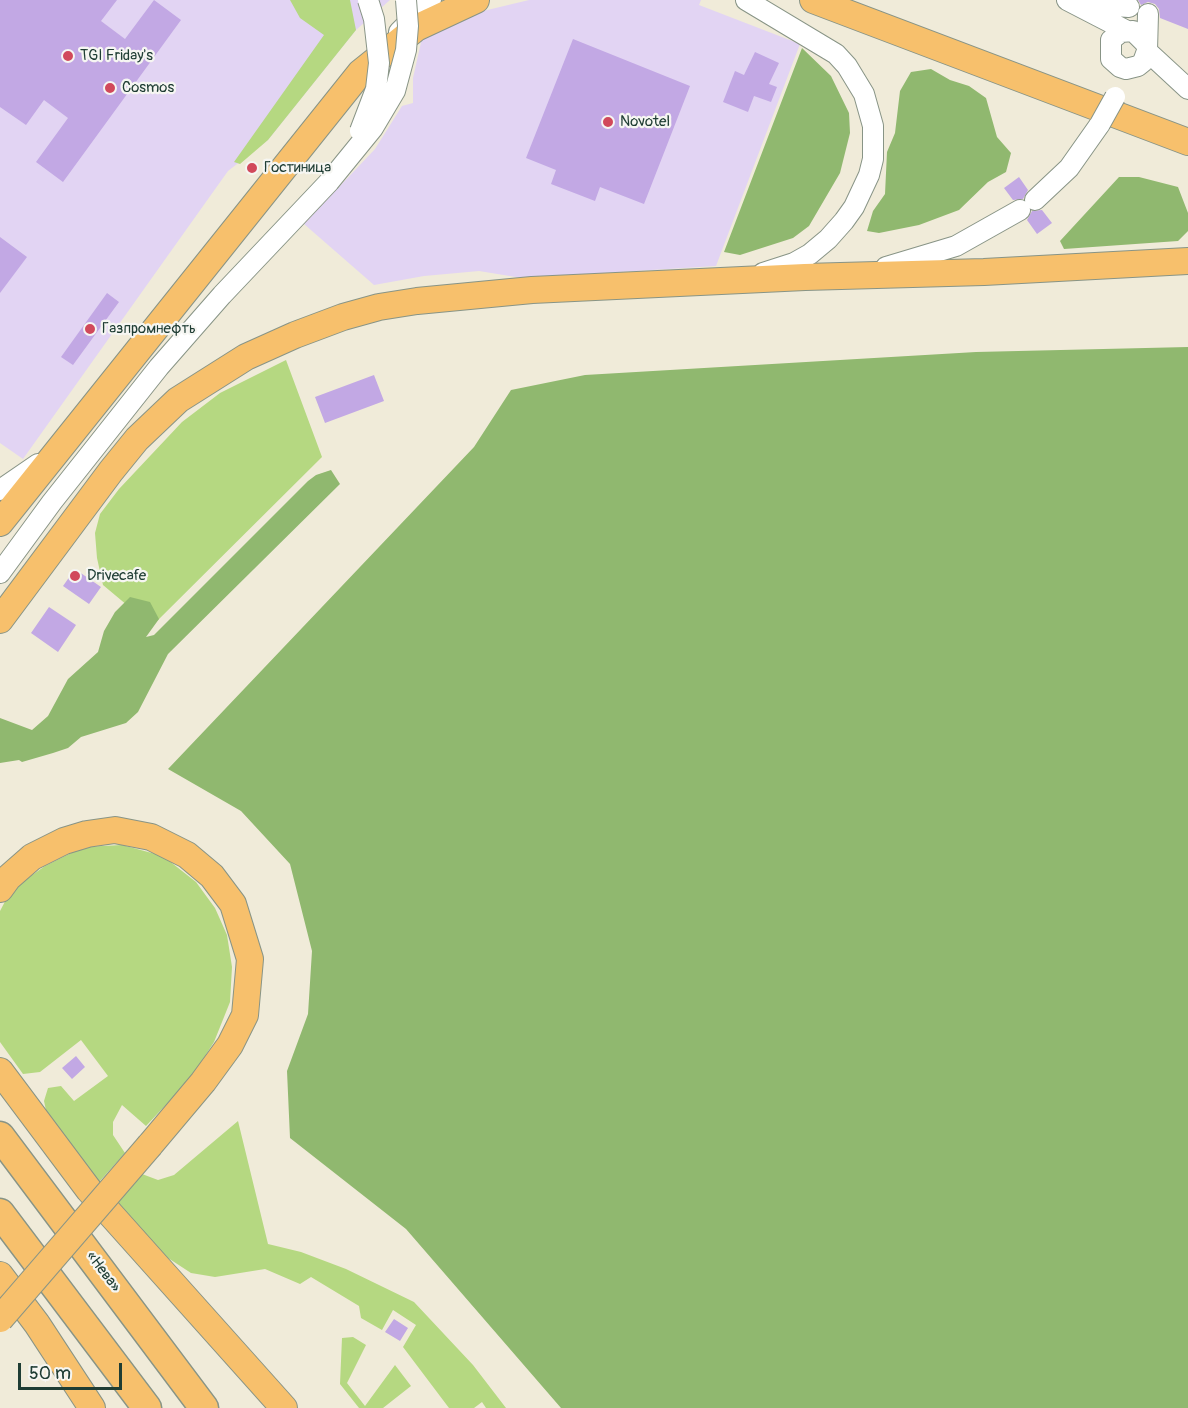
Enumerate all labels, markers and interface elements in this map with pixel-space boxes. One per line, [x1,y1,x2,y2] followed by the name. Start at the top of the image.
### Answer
[80,47,153,65] place label: TGI Friday's
[61,49,75,63] marker: TGI Friday's
[122,79,174,97] place label: Cosmos
[103,81,117,95] marker: Cosmos
[620,113,670,131] place label: Novotel
[601,115,615,129] marker: Novotel
[264,159,331,177] place label: Гостиница
[245,161,259,175] marker: Гостиница
[102,320,196,338] place label: Газпромнефть
[83,322,97,336] marker: Газпромнефть
[87,567,146,585] place label: Drivecafe
[68,569,82,583] marker: Drivecafe
[82,1248,124,1296] street label: «Нева»
[21,1351,124,1389] scale bar
[29,1362,71,1385] text: 50 m

